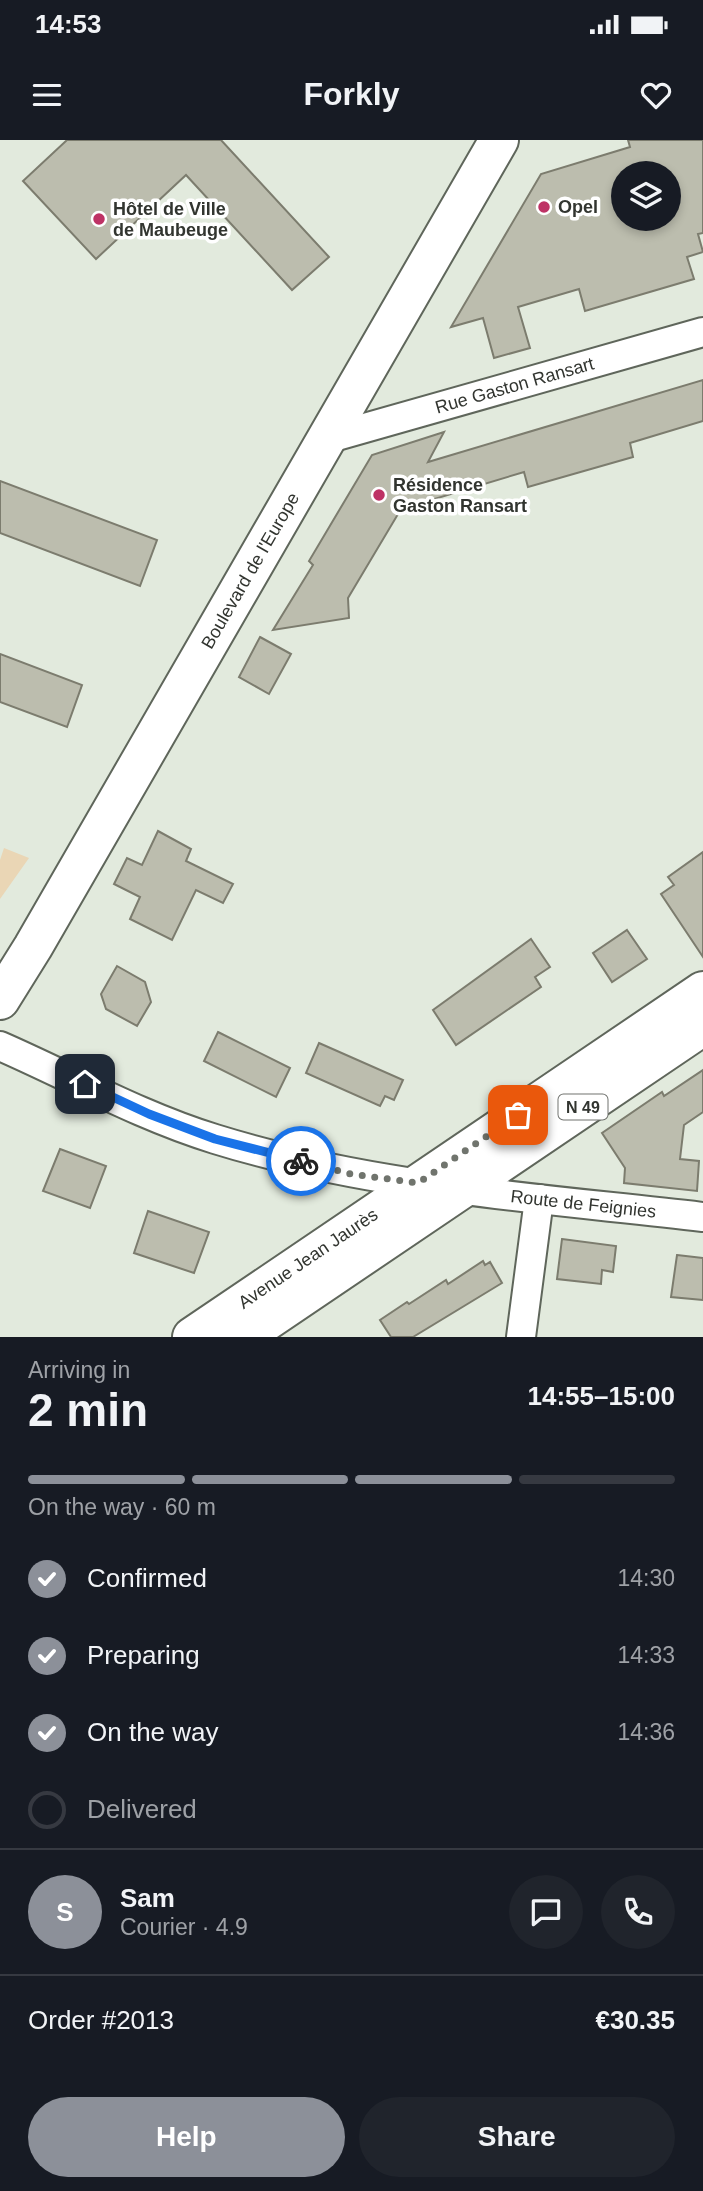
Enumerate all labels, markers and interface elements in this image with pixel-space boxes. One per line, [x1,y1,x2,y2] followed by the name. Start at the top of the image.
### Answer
[35,9,102,39] text: 14:53
[28,76,66,114] icon: menu
[303,76,400,112] text: Forkly
[637,76,675,114] icon: heart
[611,161,681,231] map controls
[611,161,681,231] button: layers
[558,197,598,217] place label: Opel
[113,199,228,240] place label: Hôtel de Ville de Maubeuge
[536,199,552,215] marker: Opel
[91,211,107,227] marker: Hôtel de Ville de Maubeuge
[433,353,596,418] street label: Rue Gaston Ransart
[393,475,527,516] place label: Résidence Gaston Ransart
[371,487,387,503] marker: Résidence Gaston Ransart
[197,489,303,652] street label: Boulevard de l'Europe
[55,1054,115,1114] pin
[66,1065,104,1103] icon: home
[488,1085,548,1145] pin
[558,1094,608,1119] road number: N 49
[499,1096,537,1134] icon: bag
[266,1126,336,1196] courier
[282,1142,320,1180] icon: bike
[509,1186,657,1222] street label: Route de Feignies
[234,1204,381,1313] street label: Avenue Jean Jaurès
[28,1357,130,1383] text: Arriving in
[528,1381,675,1411] text: 14:55–15:00
[28,1384,148,1436] text: 2 min
[28,1494,216,1520] text: On the way · 60 m
[28,1560,66,1598] icon: check
[87,1563,207,1593] text: Confirmed
[617,1565,675,1591] text: 14:30
[28,1637,66,1675] icon: check
[87,1640,200,1670] text: Preparing
[617,1642,675,1668] text: 14:33
[28,1714,66,1752] icon: check
[87,1717,219,1747] text: On the way
[617,1719,675,1745] text: 14:36
[87,1794,197,1824] text: Delivered
[509,1875,583,1949] button: chat
[601,1875,675,1949] button: phone
[120,1883,175,1913] text: Sam
[56,1897,74,1927] text: S
[120,1914,248,1940] text: Courier · 4.9
[28,2005,174,2035] text: Order #2013
[595,2005,675,2035] text: €30.35
[28,2097,345,2177] button: Help
[359,2097,675,2177] button: Share

